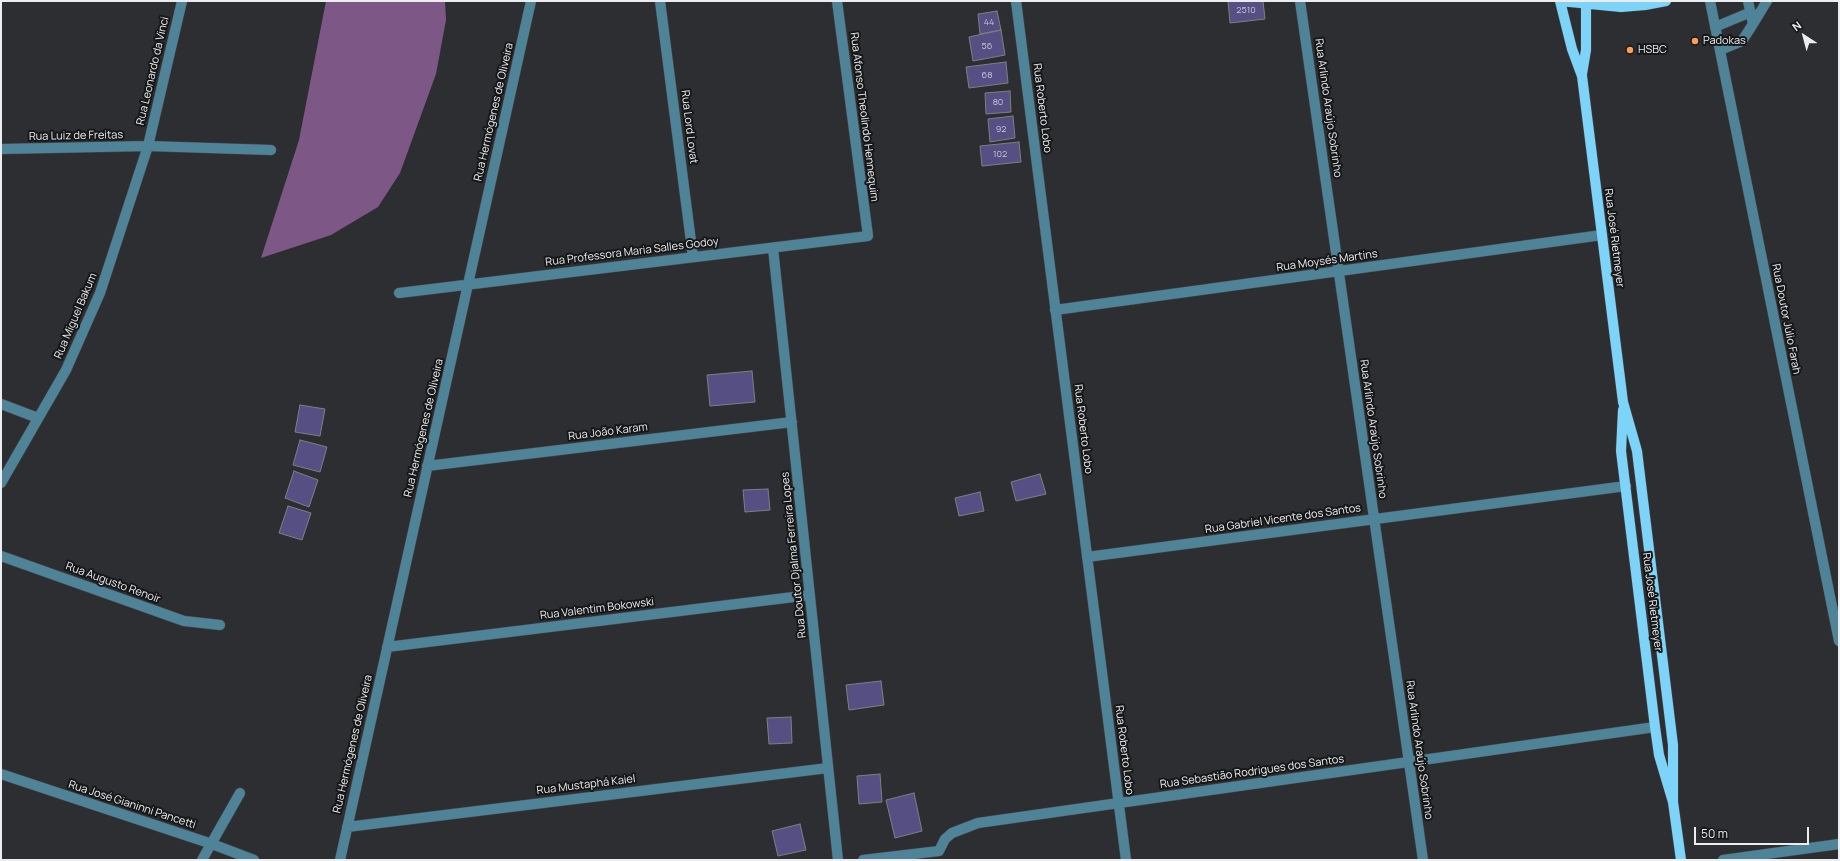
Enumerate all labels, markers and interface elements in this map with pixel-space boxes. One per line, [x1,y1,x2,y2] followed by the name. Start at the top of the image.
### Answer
[1236,5,1256,15] house number: 2510
[134,16,172,126] street label: Rua Leonardo da Vinci
[1784,16,1824,56] north arrow
[984,17,994,27] house number: 44
[1789,17,1804,34] text: N
[847,31,881,203] street label: Rua Afonso Theolindo Hennequim
[1703,34,1746,48] place label: Padokas
[1690,36,1700,46] marker: Padokas
[1312,38,1344,178] street label: Rua Arlindo Araújo Sobrinho
[982,41,992,51] house number: 56
[472,42,516,182] street label: Rua Hermógenes de Oliveira
[1638,43,1667,57] place label: HSBC
[1625,45,1635,55] marker: HSBC
[1030,62,1054,154] street label: Rua Roberto Lobo
[982,70,992,80] house number: 68
[678,89,700,165] street label: Rua Lord Lovat
[993,97,1003,107] house number: 80
[996,124,1006,134] house number: 92
[29,129,123,143] street label: Rua Luiz de Freitas
[993,149,1007,159] house number: 102
[1601,188,1627,288] street label: Rua José Rietmeyer
[545,235,719,269] street label: Rua Professora Maria Salles Godoy
[1276,247,1378,275] street label: Rua Moysés Martins
[1769,263,1803,375] street label: Rua Doutor Júlio Farah
[52,271,100,361] street label: Rua Miguel Bakum
[402,358,446,498] street label: Rua Hermógenes de Oliveira
[1357,359,1389,499] street label: Rua Arlindo Araújo Sobrinho
[1071,383,1095,475] street label: Rua Roberto Lobo
[567,421,649,443] street label: Rua João Karam
[779,471,809,639] street label: Rua Doutor Djalma Ferreira Lopes
[1204,502,1362,536] street label: Rua Gabriel Vicente dos Santos
[1639,552,1665,652] street label: Rua José Rietmeyer
[64,560,162,606] street label: Rua Augusto Renoir
[539,595,655,623] street label: Rua Valentim Bokowski
[331,674,375,814] street label: Rua Hermógenes de Oliveira
[1403,680,1435,820] street label: Rua Arlindo Araújo Sobrinho
[1112,704,1136,796] street label: Rua Roberto Lobo
[1159,753,1345,791] street label: Rua Sebastião Rodrigues dos Santos
[536,772,636,798] street label: Rua Mustaphá Kaiel
[67,778,197,832] street label: Rua José Gianinni Pancetti
[1696,819,1811,845] scale bar
[1701,825,1728,842] text: 50 m

